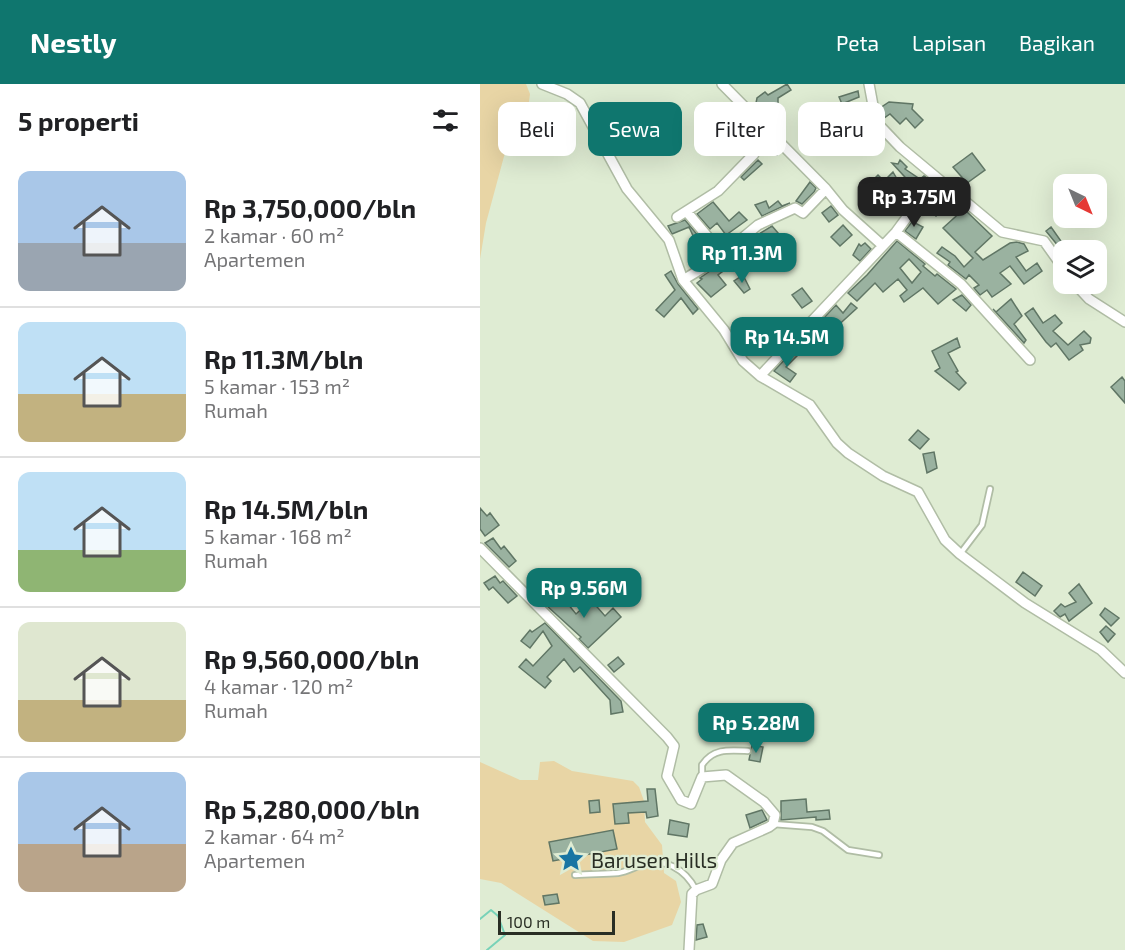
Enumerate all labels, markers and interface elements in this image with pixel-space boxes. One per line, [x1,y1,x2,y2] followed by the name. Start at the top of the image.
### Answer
[30,25,117,59] text: Nestly
[836,30,879,55] text: Peta
[912,30,986,55] text: Lapisan
[1019,30,1095,55] text: Bagikan
[498,102,576,156] chip: Beli
[588,102,682,156] chip: Sewa
[694,102,786,156] chip: Filter
[798,102,885,156] chip: Baru
[429,104,462,137] icon: filters
[18,105,139,136] text: 5 properti
[1053,174,1107,228] north arrow
[1053,174,1107,294] map controls
[852,177,976,228] pin: Rp 3.75M
[872,184,956,208] text: Rp 3.75M
[204,192,416,223] text: Rp 3,750,000/bln
[66,195,138,267] icon: home
[204,223,344,247] text: 2 kamar · 60 m²
[680,233,804,284] pin: Rp 11.3M
[701,240,783,264] text: Rp 11.3M
[1053,240,1107,294] button: layers
[204,247,305,271] text: Apartemen
[725,317,849,368] pin: Rp 14.5M
[745,324,829,348] text: Rp 14.5M
[204,343,363,374] text: Rp 11.3M/bln
[66,346,138,418] icon: home
[204,374,350,398] text: 5 kamar · 153 m²
[204,398,268,422] text: Rumah
[204,493,368,524] text: Rp 14.5M/bln
[66,496,138,568] icon: home
[204,524,352,548] text: 5 kamar · 168 m²
[204,548,268,572] text: Rumah
[522,568,646,619] pin: Rp 9.56M
[540,575,628,599] text: Rp 9.56M
[204,643,419,674] text: Rp 9,560,000/bln
[66,646,138,718] icon: home
[204,674,353,698] text: 4 kamar · 120 m²
[204,698,268,722] text: Rumah
[694,703,818,754] pin: Rp 5.28M
[712,710,800,734] text: Rp 5.28M
[204,793,420,824] text: Rp 5,280,000/bln
[66,796,138,868] icon: home
[204,824,345,848] text: 2 kamar · 64 m²
[556,844,586,874] place icon: Barusen Hills
[591,847,717,872] place label: Barusen Hills
[204,848,305,872] text: Apartemen
[498,908,615,936] scale bar
[507,912,550,931] text: 100 m

